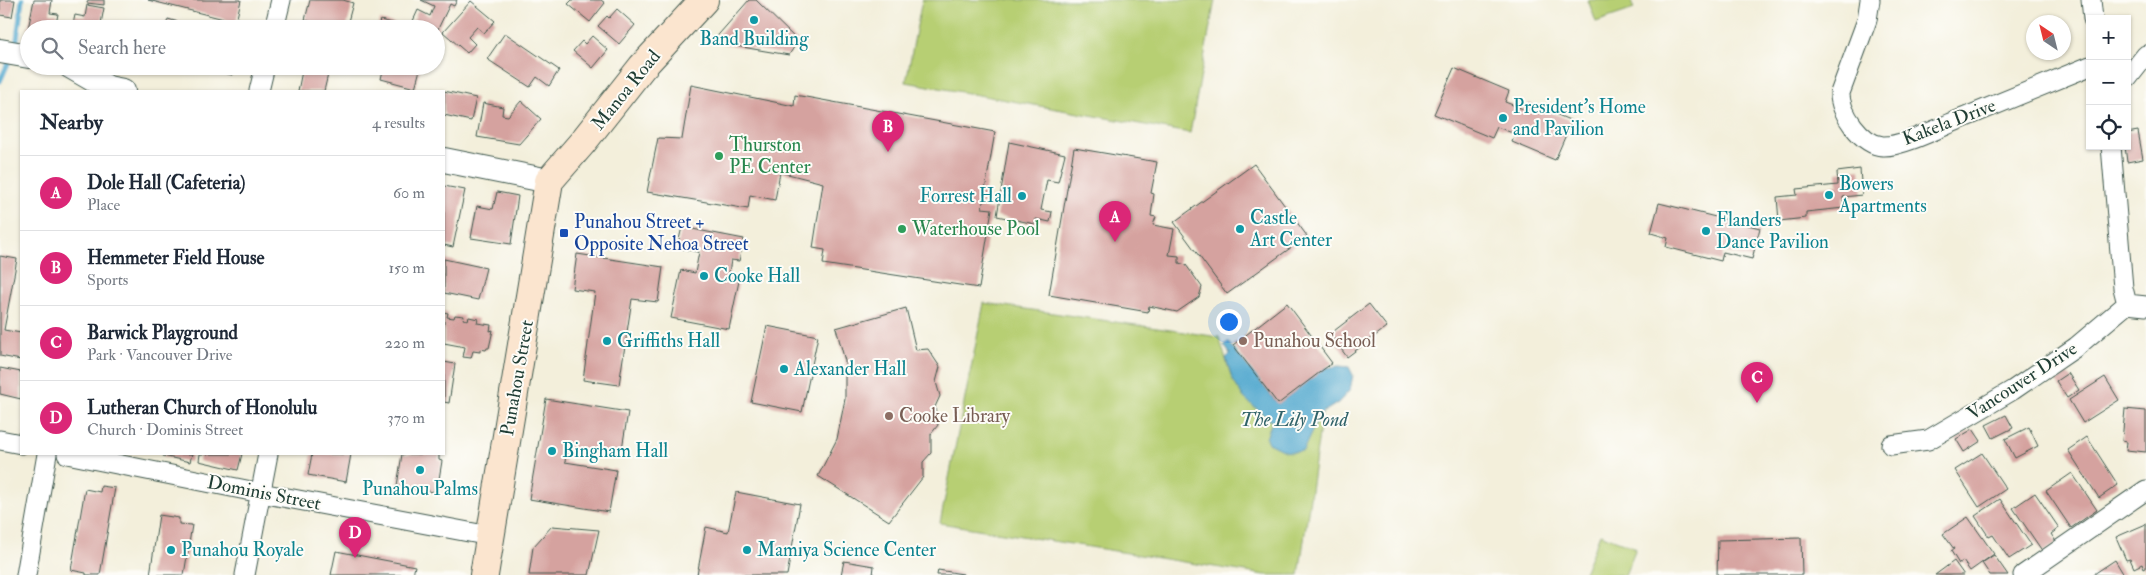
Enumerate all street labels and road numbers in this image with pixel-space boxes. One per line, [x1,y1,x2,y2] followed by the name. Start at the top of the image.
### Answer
[586,44,666,135] street label: Manoa Road
[1899,93,1999,151] street label: Kakela Drive
[495,318,539,438] street label: Punahou Street
[1962,336,2082,426] street label: Vancouver Drive
[205,470,323,516] street label: Dominis Street

